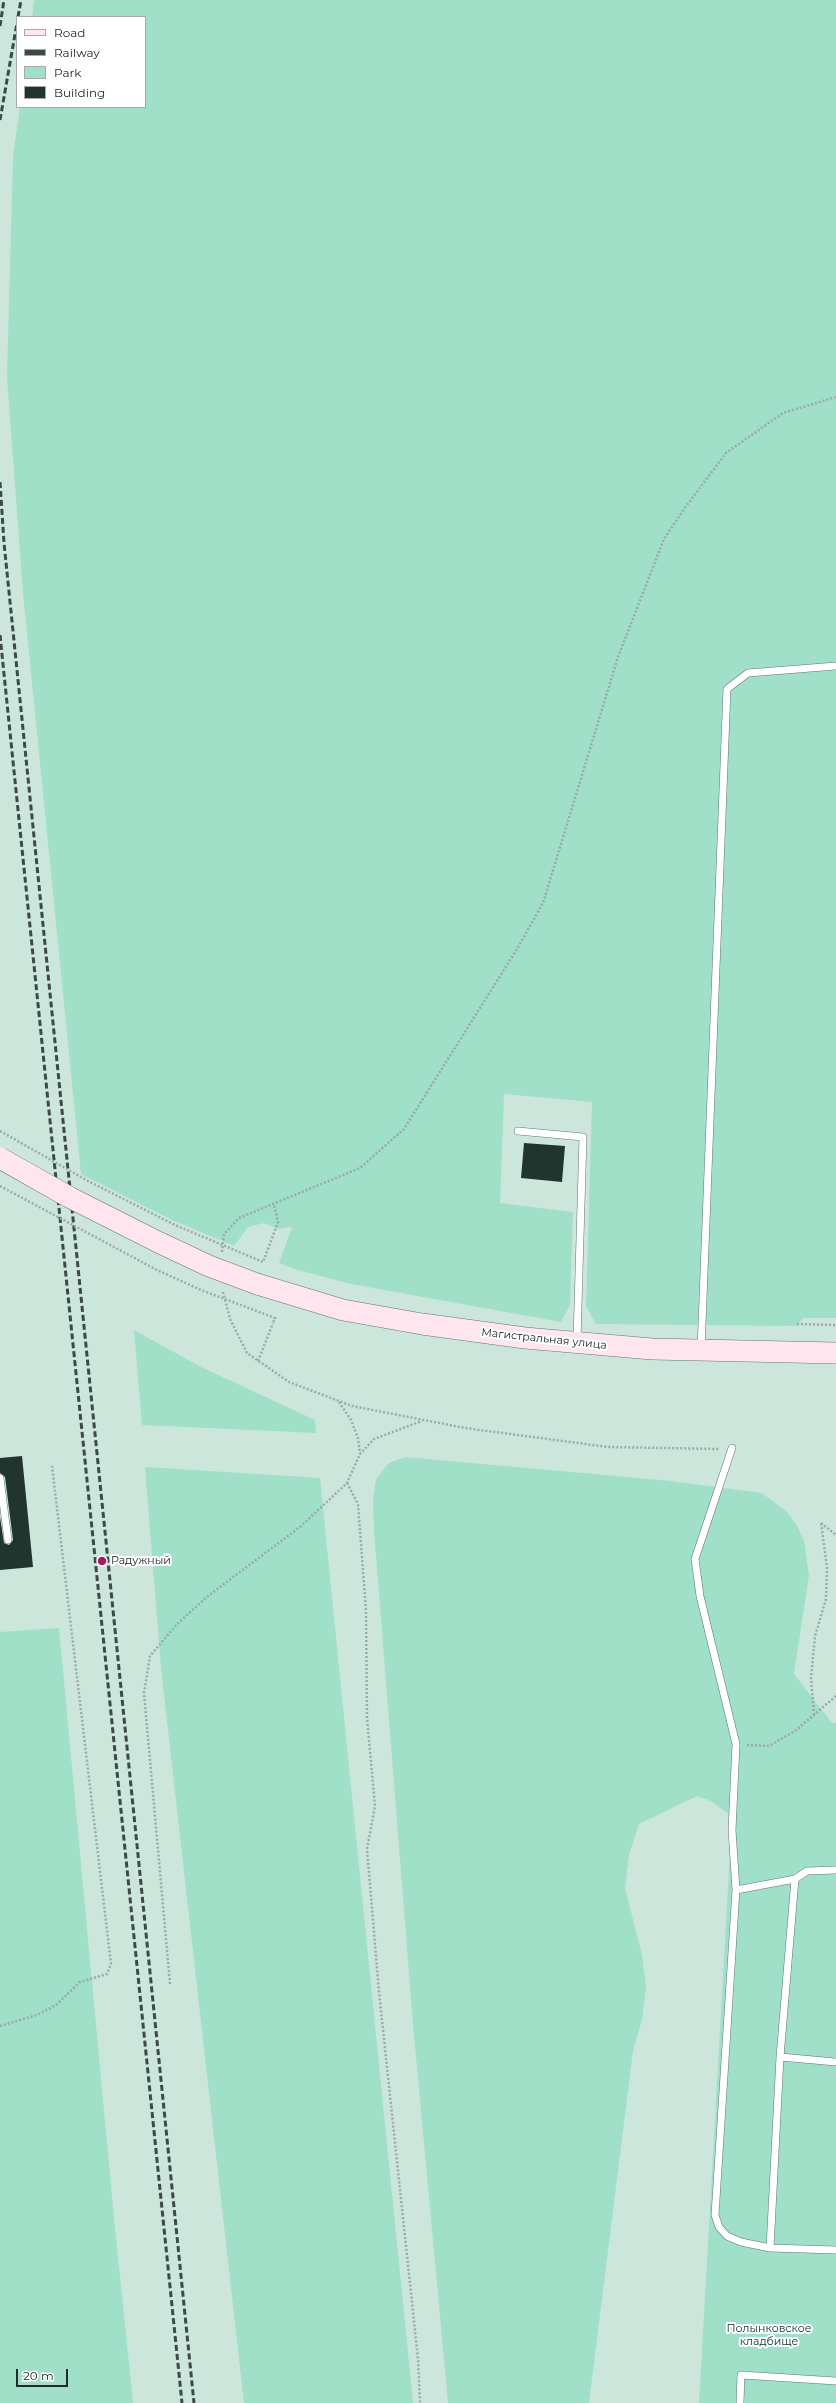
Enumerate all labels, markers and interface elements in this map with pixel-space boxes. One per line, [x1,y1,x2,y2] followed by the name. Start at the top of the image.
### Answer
[16,16,146,108] legend
[54,25,85,40] text: Road
[54,45,100,60] text: Railway
[54,65,81,80] text: Park
[54,85,105,100] text: Building
[481,1326,607,1352] street label: Магистральная улица
[111,1554,171,1568] place label: Радужный
[96,1555,108,1567] marker: Радужный
[726,2322,812,2348] park label: Полынковское кладбище
[18,2361,70,2387] scale bar
[23,2368,54,2383] text: 20 m

